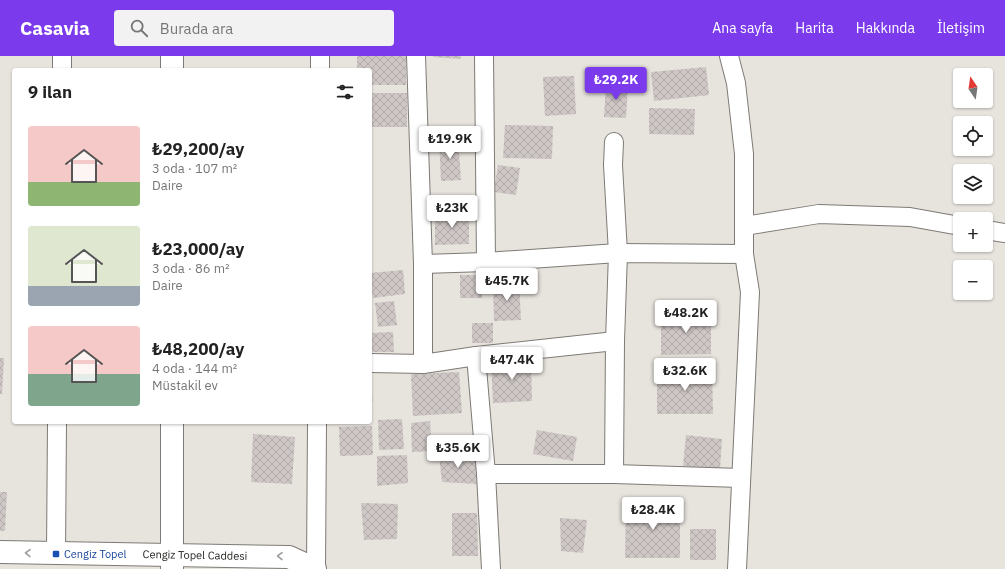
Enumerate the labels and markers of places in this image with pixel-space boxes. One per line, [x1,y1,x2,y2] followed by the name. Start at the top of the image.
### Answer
[583,67,649,101] pin: ₺29.2K
[417,126,483,160] pin: ₺19.9K
[428,195,476,229] pin: ₺23K
[474,268,540,302] pin: ₺45.7K
[653,300,719,334] pin: ₺48.2K
[479,347,545,381] pin: ₺47.4K
[652,358,718,392] pin: ₺32.6K
[425,435,491,469] pin: ₺35.6K
[620,497,686,531] pin: ₺28.4K
[64,547,127,561] place label: Cengiz Topel
[51,549,61,559] marker: Cengiz Topel

